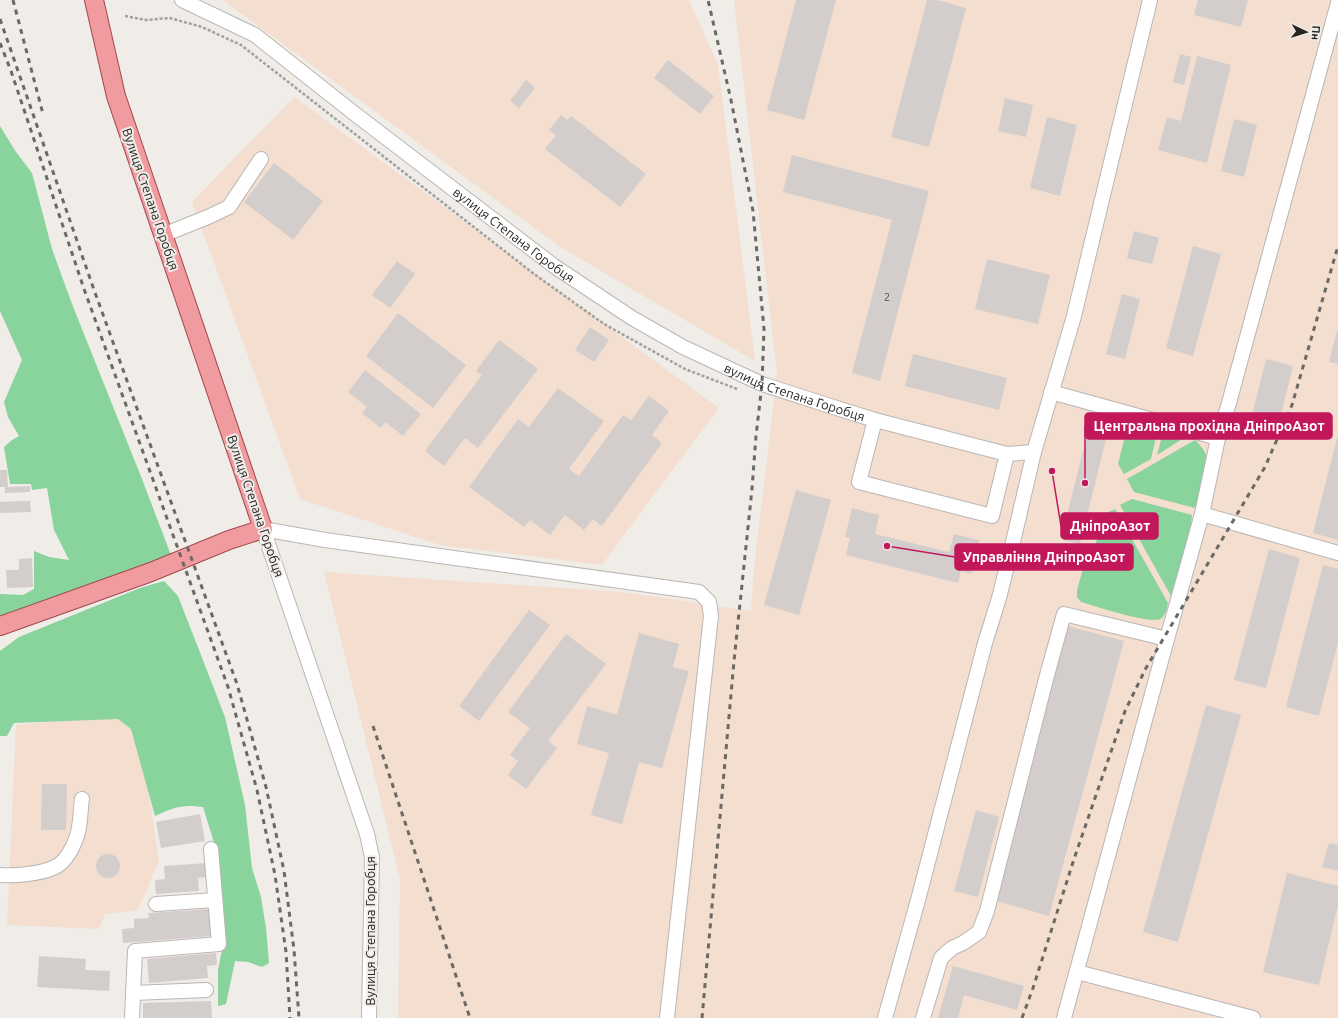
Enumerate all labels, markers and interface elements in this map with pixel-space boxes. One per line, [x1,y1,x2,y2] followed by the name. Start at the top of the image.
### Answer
[1286,12,1326,52] north arrow
[1309,25,1322,40] text: Пн
[120,126,182,272] street label: Вулиця Степана Горобця
[450,185,577,285] street label: вулиця Степана Горобця
[884,291,890,303] house number: 2
[722,360,867,423] street label: вулиця Степана Горобця
[1085,413,1332,439] callout: Центральна прохідна ДніпроАзот
[1094,418,1324,434] text: Центральна прохідна ДніпроАзот
[225,433,287,579] street label: Вулиця Степана Горобця
[1061,513,1158,539] callout: ДніпроАзот
[1070,518,1150,534] text: ДніпроАзот
[955,544,1133,570] callout: Управління ДніпроАзот
[963,549,1125,565] text: Управління ДніпроАзот
[363,856,377,1006] street label: Вулиця Степана Горобця

